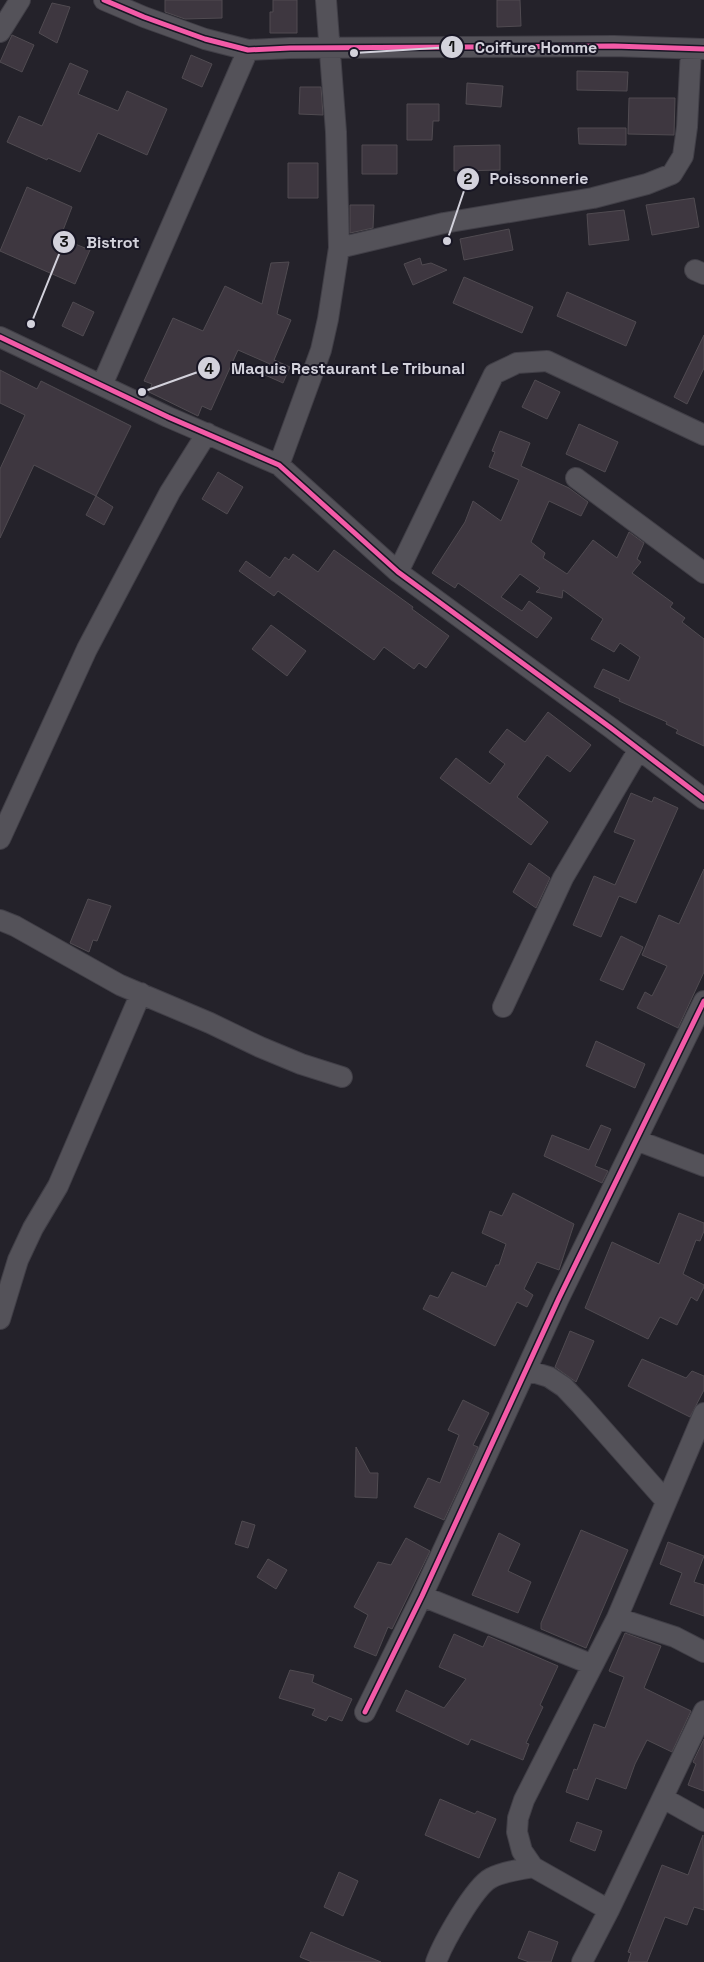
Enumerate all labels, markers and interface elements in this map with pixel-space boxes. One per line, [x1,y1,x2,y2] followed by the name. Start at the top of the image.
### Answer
[439,32,607,63] callout: Coiffure Homme
[449,37,455,56] text: 1
[475,37,597,58] text: Coiffure Homme
[455,163,599,194] callout: Poissonnerie
[490,168,588,189] text: Poissonnerie
[464,169,473,188] text: 2
[52,226,150,257] callout: Bistrot
[59,232,69,251] text: 3
[86,232,140,253] text: Bistrot
[196,353,475,384] callout: Maquis Restaurant Le Tribunal
[231,358,465,379] text: Maquis Restaurant Le Tribunal
[204,359,214,378] text: 4

